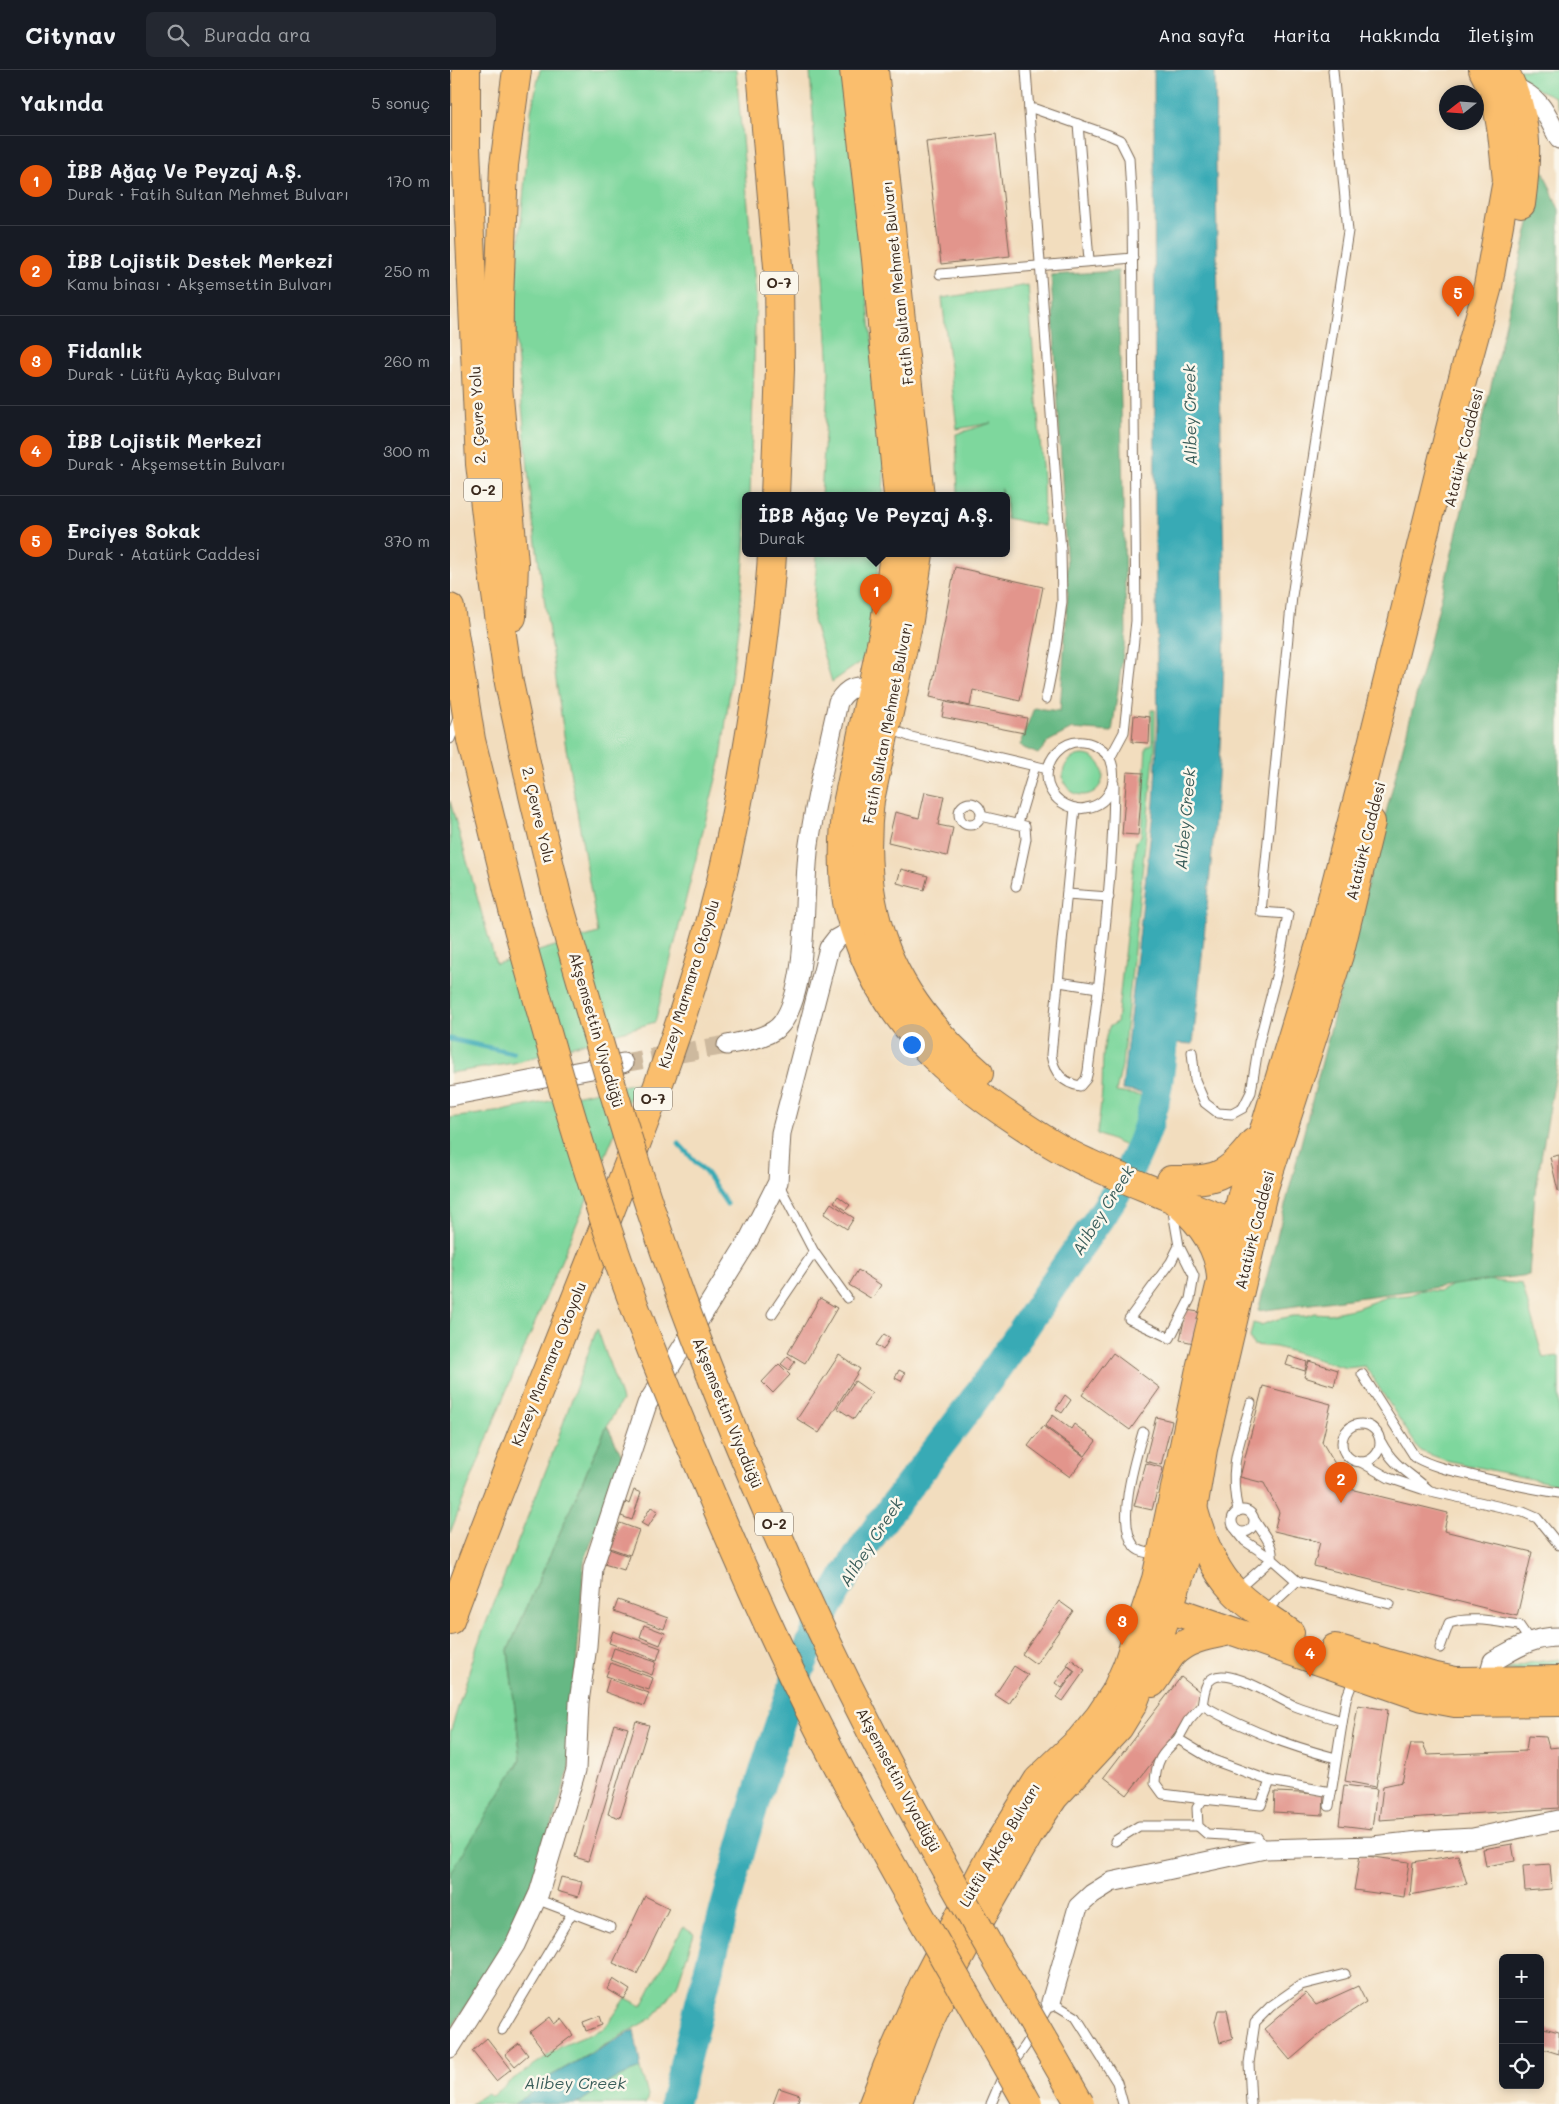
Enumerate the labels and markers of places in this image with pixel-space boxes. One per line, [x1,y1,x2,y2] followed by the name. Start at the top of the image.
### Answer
[1442,276,1474,317] pin: 5
[860,574,892,615] pin: 1
[1325,1462,1357,1503] pin: 2
[1106,1604,1138,1645] pin: 3
[1294,1636,1326,1677] pin: 4

